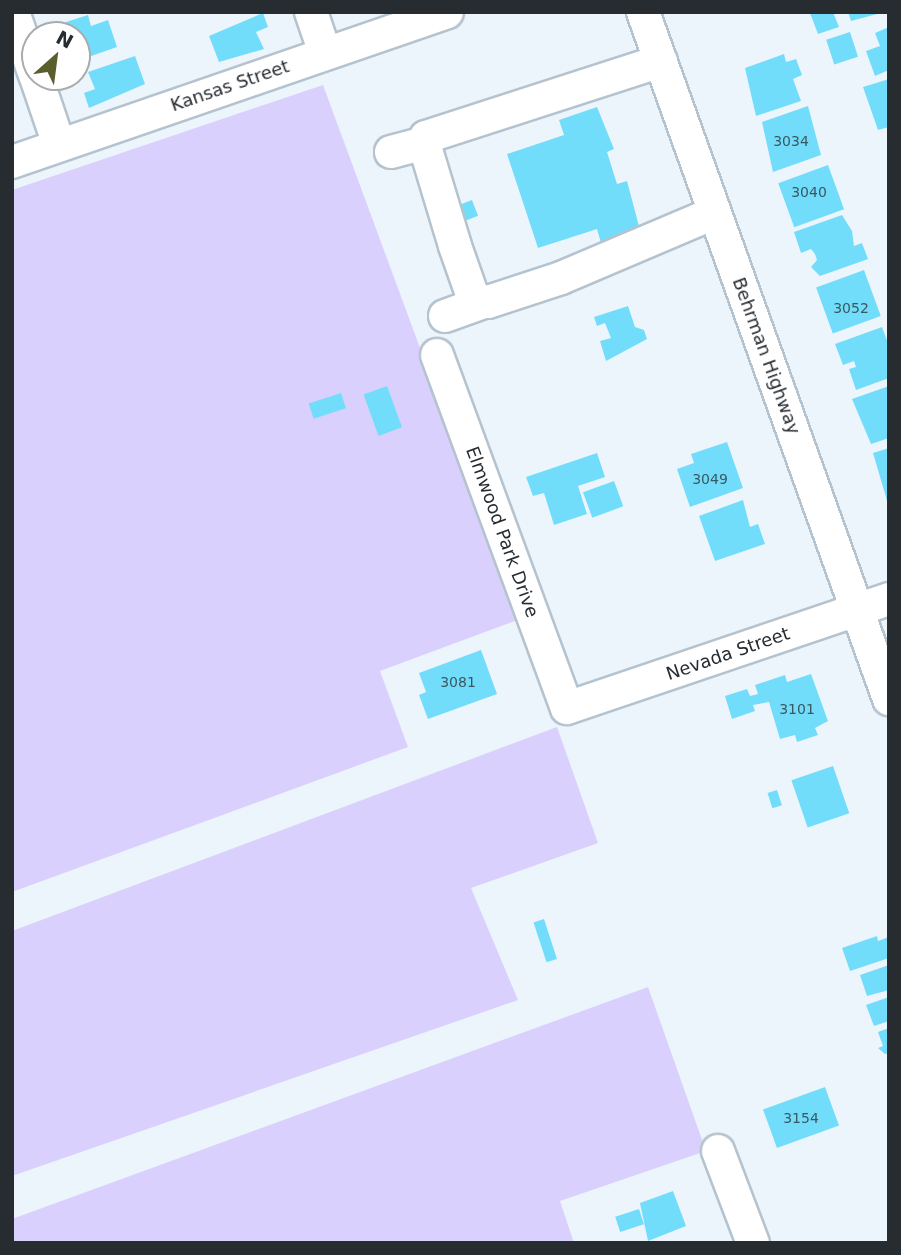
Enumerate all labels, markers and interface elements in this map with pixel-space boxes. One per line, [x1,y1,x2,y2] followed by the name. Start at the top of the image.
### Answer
[21,21,91,91] north arrow
[53,26,77,53] text: N
[168,56,292,116] street label: Kansas Street
[773,133,809,149] house number: 3034
[791,184,827,200] house number: 3040
[728,275,804,437] street label: Behrman Highway
[833,300,869,316] house number: 3052
[461,444,543,620] street label: Elmwood Park Drive
[692,471,728,487] house number: 3049
[663,623,793,685] street label: Nevada Street
[440,674,476,690] house number: 3081
[779,701,815,717] house number: 3101
[783,1110,819,1126] house number: 3154

